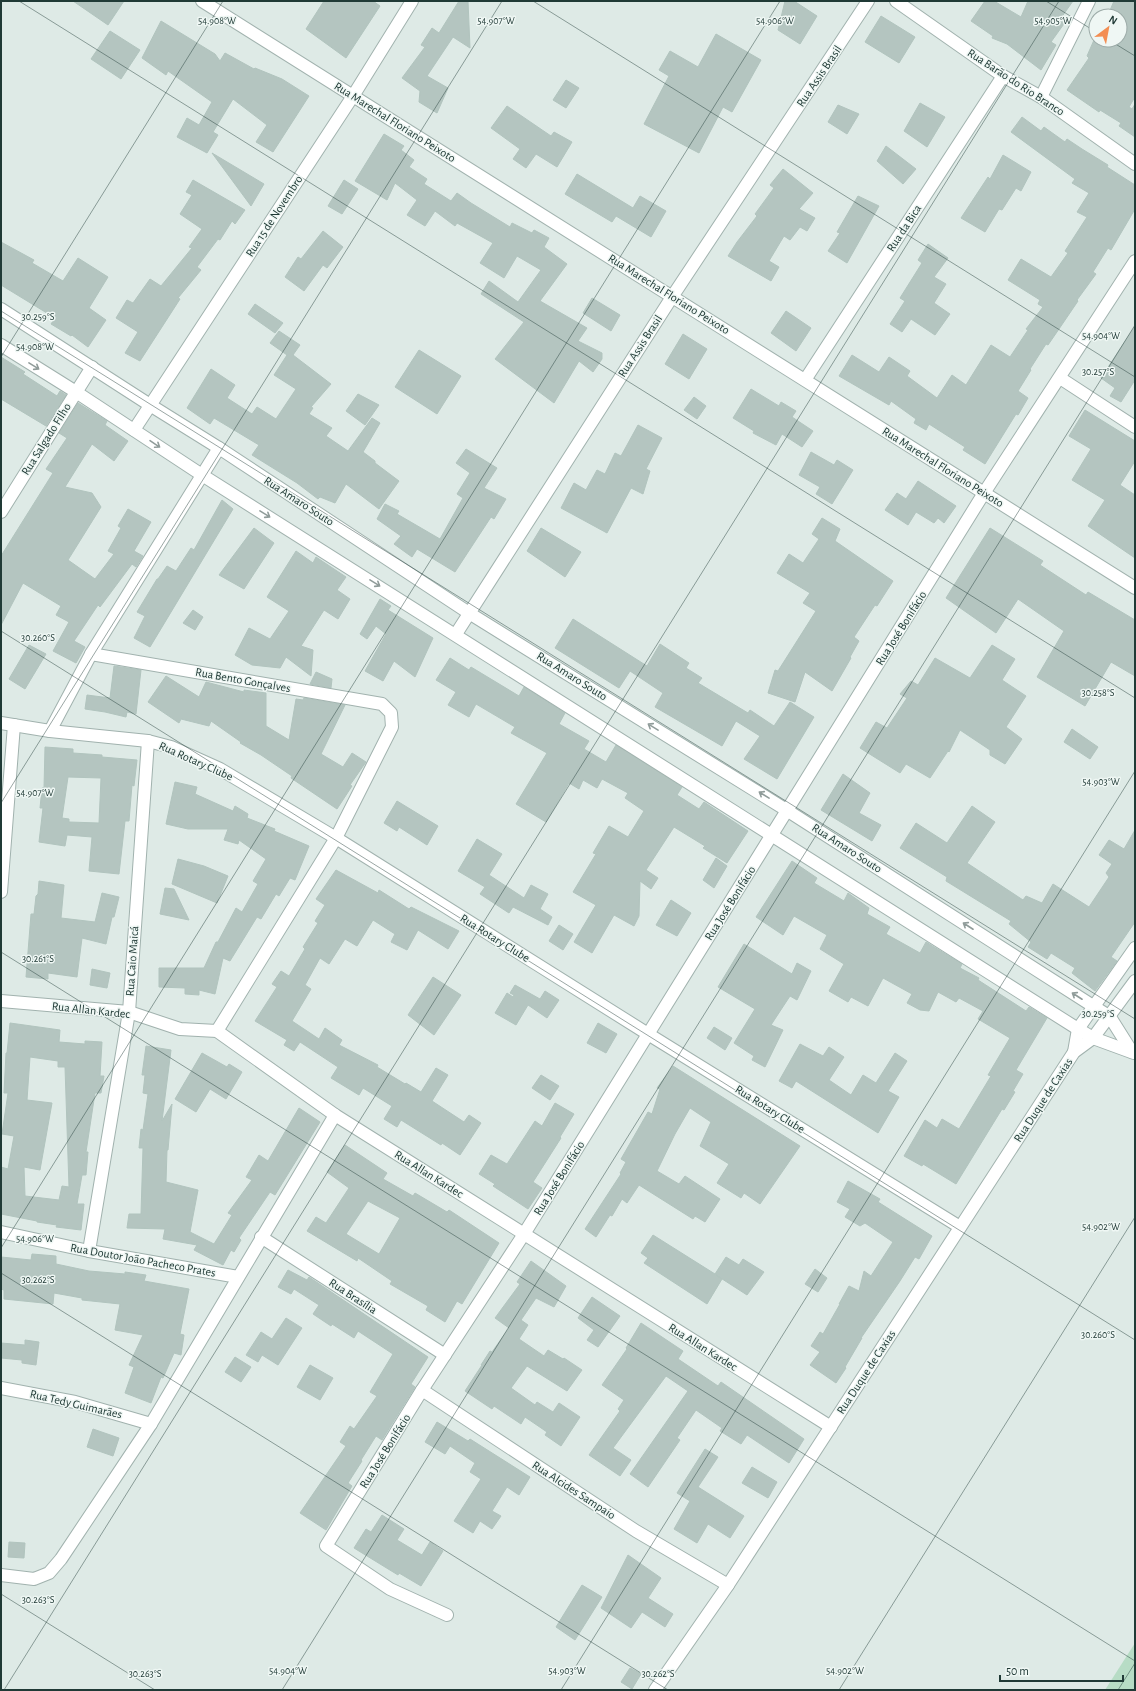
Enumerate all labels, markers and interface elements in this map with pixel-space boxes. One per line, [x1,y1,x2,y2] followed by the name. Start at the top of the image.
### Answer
[1088,8,1128,48] north arrow
[1107,13,1119,27] text: N
[198,16,236,26] text: 54.908°W
[477,16,515,26] text: 54.907°W
[756,16,794,26] text: 54.906°W
[1034,16,1072,26] text: 54.905°W
[794,43,844,109] street label: Rua Assis Brasil
[965,46,1067,118] street label: Rua Barão do Rio Branco
[332,80,458,164] street label: Rua Marechal Floriano Peixoto
[243,173,305,259] street label: Rua 15 de Novembro
[884,202,924,254] street label: Rua da Bica
[606,252,732,336] street label: Rua Marechal Floriano Peixoto
[22,312,55,322] text: 30.259°S
[616,313,664,379] street label: Rua Assis Brasil
[1082,331,1120,341] text: 54.904°W
[16,342,54,352] text: 54.908°W
[28,362,39,370] one-way arrow
[1082,367,1114,377] text: 30.257°S
[19,401,73,477] street label: Rua Salgado Filho
[880,425,1006,509] street label: Rua Marechal Floriano Peixoto
[149,440,160,448] one-way arrow
[262,474,336,528] street label: Rua Amaro Souto
[259,510,270,518] one-way arrow
[369,580,381,588] one-way arrow
[873,589,929,667] street label: Rua José Bonifácio
[21,633,55,643] text: 30.260°S
[535,650,609,703] street label: Rua Amaro Souto
[194,666,292,694] street label: Rua Bento Gonçalves
[1082,688,1115,698] text: 30.258°S
[648,723,659,731] one-way arrow
[157,739,235,784] street label: Rua Rotary Clube
[1082,777,1120,787] text: 54.903°W
[16,788,54,798] text: 54.907°W
[758,791,770,799] one-way arrow
[810,821,884,875] street label: Rua Amaro Souto
[702,864,758,942] street label: Rua José Bonifácio
[458,912,532,965] street label: Rua Rotary Clube
[962,921,974,929] one-way arrow
[124,925,140,997] street label: Rua Caio Maicá
[22,954,54,964] text: 30.261°S
[1071,991,1083,999] one-way arrow
[51,1000,131,1020] street label: Rua Allan Kardec
[1082,1009,1115,1019] text: 30.259°S
[1011,1056,1075,1144] street label: Rua Duque de Caxias
[733,1083,807,1136] street label: Rua Rotary Clube
[531,1139,587,1217] street label: Rua José Bonifácio
[392,1148,466,1200] street label: Rua Allan Kardec
[1082,1222,1120,1232] text: 54.902°W
[16,1234,54,1244] text: 54.906°W
[69,1241,217,1279] street label: Rua Doutor João Pacheco Prates
[21,1275,55,1285] text: 30.262°S
[327,1276,379,1316] street label: Rua Brasília
[666,1321,740,1373] street label: Rua Allan Kardec
[834,1328,898,1416] street label: Rua Duque de Caxias
[1081,1330,1115,1340] text: 30.260°S
[29,1388,123,1421] street label: Rua Tedy Guimarães
[357,1412,413,1490] street label: Rua José Bonifácio
[530,1459,618,1521] street label: Rua Alcides Sampaio
[22,1595,55,1605] text: 30.263°S
[1000,1657,1123,1683] scale bar
[1006,1665,1029,1677] text: 50 m
[269,1666,307,1676] text: 54.904°W
[548,1666,586,1676] text: 54.903°W
[826,1666,864,1676] text: 54.902°W
[129,1669,162,1679] text: 30.263°S
[641,1669,675,1679] text: 30.262°S

